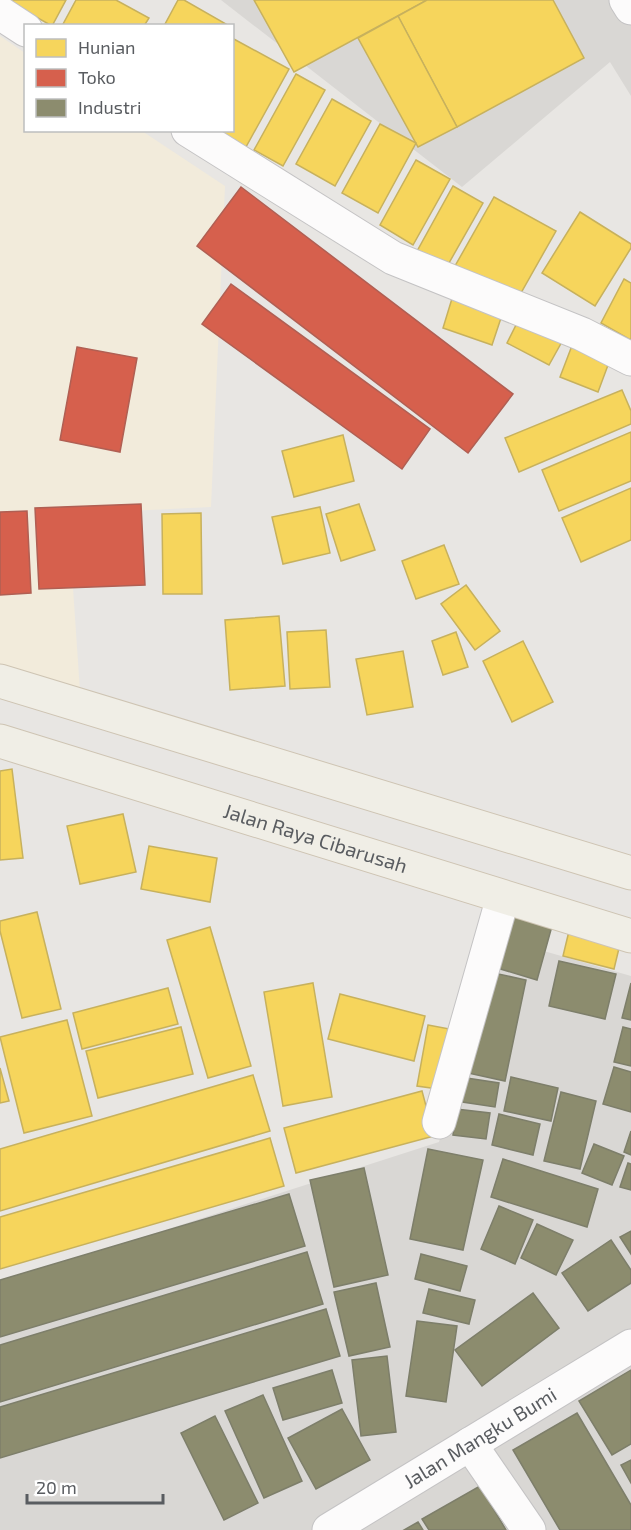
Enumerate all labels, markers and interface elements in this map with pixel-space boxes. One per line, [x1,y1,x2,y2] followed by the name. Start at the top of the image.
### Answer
[24,24,234,132] legend
[78,36,136,58] text: Hunian
[78,66,116,88] text: Toko
[78,96,141,118] text: Industri
[221,798,410,877] street label: Jalan Raya Cibarusah
[399,1381,560,1493] street label: Jalan Mangku Bumi
[27,1467,164,1505] scale bar
[36,1476,77,1498] text: 20 m

